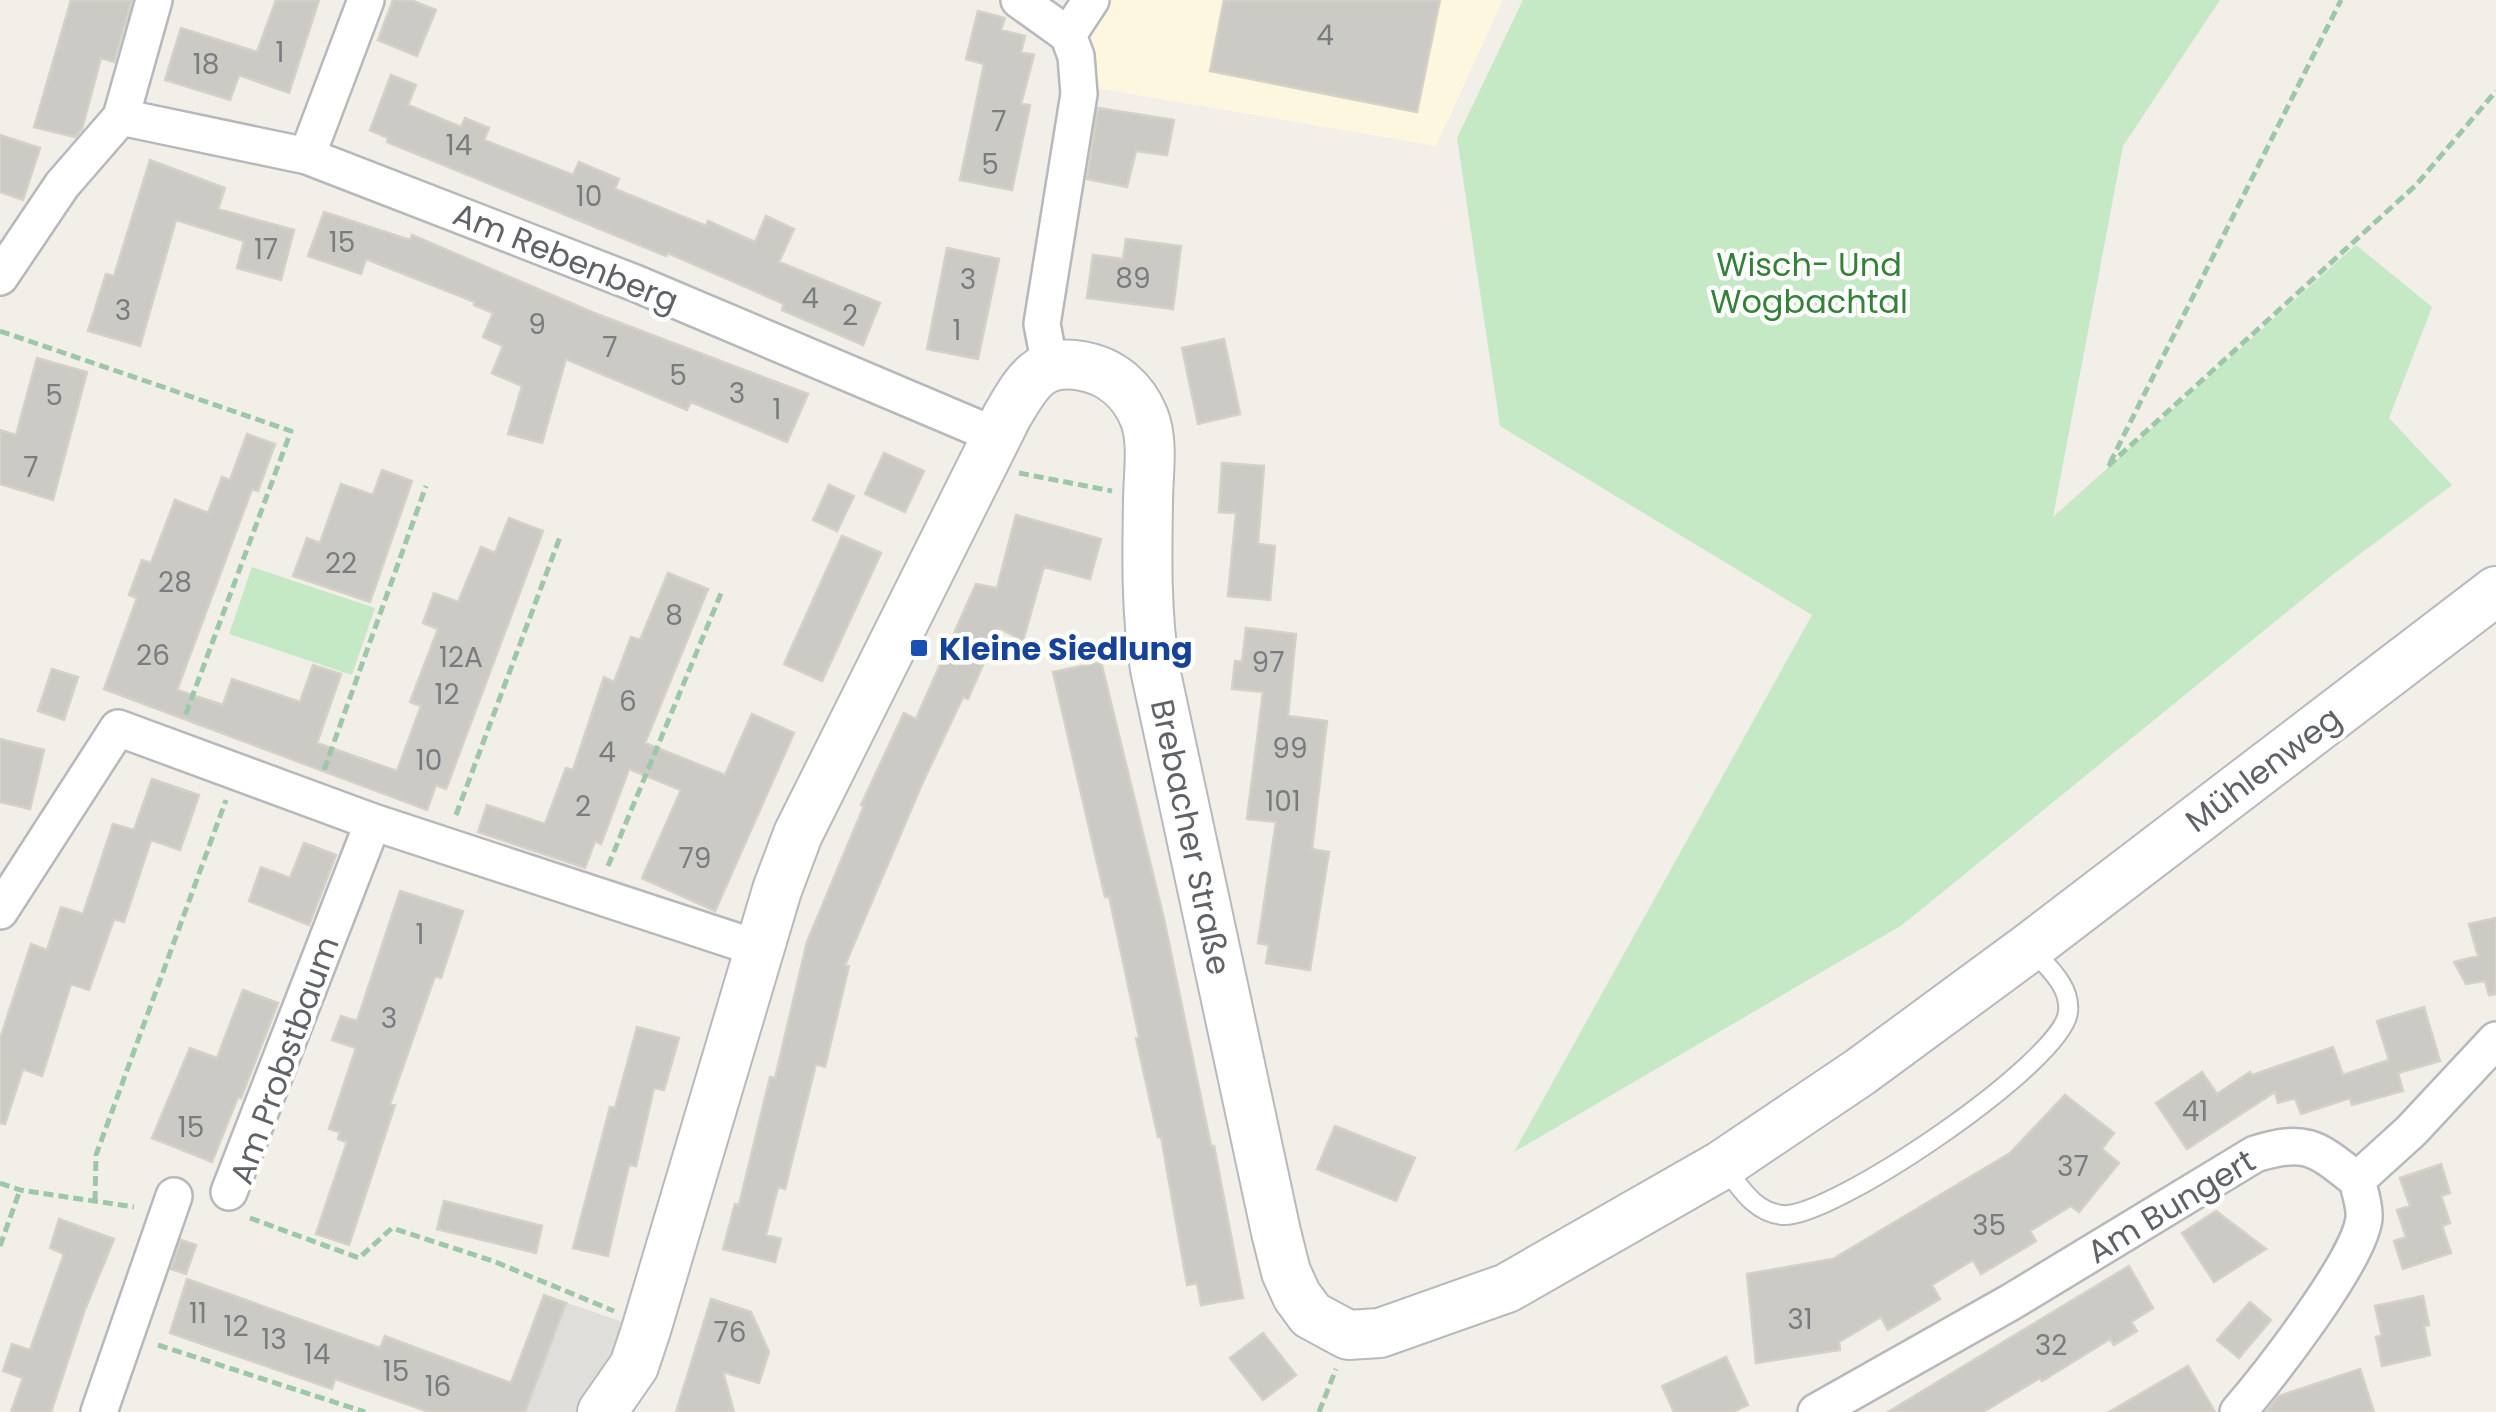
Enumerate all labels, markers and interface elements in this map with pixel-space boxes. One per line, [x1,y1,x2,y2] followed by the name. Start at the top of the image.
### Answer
[1316,16,1334,55] house number: 4
[276,33,284,72] house number: 1
[193,45,219,84] house number: 18
[991,102,1007,141] house number: 7
[446,126,472,165] house number: 14
[981,145,999,184] house number: 5
[576,177,602,216] house number: 10
[447,191,685,323] street label: Am Rebenberg
[329,223,355,262] house number: 15
[254,230,278,269] house number: 17
[1710,242,1908,324] park label: Wisch- Und Wogbachtal
[1115,259,1151,298] house number: 89
[960,260,976,299] house number: 3
[801,279,819,318] house number: 4
[115,291,131,330] house number: 3
[842,296,858,335] house number: 2
[528,305,546,344] house number: 9
[953,311,961,350] house number: 1
[602,328,618,367] house number: 7
[669,356,687,395] house number: 5
[729,374,745,413] house number: 3
[45,376,63,415] house number: 5
[773,390,781,429] house number: 1
[23,448,39,487] house number: 7
[325,544,357,583] house number: 22
[158,563,192,602] house number: 28
[665,596,683,635] house number: 8
[939,626,1193,671] place label: Kleine Siedlung
[136,636,170,675] house number: 26
[908,637,930,659] marker: Kleine Siedlung
[439,638,483,677] house number: 12A
[1252,643,1284,682] house number: 97
[434,675,460,714] house number: 12
[619,682,637,721] house number: 6
[1140,695,1242,979] street label: Brebacher Straße
[2176,696,2350,842] street label: Mühlenweg
[1272,729,1308,768] house number: 99
[598,733,616,772] house number: 4
[416,741,442,780] house number: 10
[1265,782,1301,821] house number: 101
[575,787,591,826] house number: 2
[679,839,711,878] house number: 79
[416,915,424,954] house number: 1
[218,930,350,1190] street label: Am Probstbaum
[381,999,397,1038] house number: 3
[2182,1092,2208,1131] house number: 41
[178,1108,204,1147] house number: 15
[2079,1138,2263,1274] street label: Am Bungert
[2057,1147,2089,1186] house number: 37
[1972,1206,2006,1245] house number: 35
[189,1294,207,1333] house number: 11
[1787,1300,1813,1339] house number: 31
[223,1307,249,1346] house number: 12
[713,1313,747,1352] house number: 76
[261,1320,287,1359] house number: 13
[2035,1326,2067,1365] house number: 32
[304,1335,330,1374] house number: 14
[383,1352,409,1391] house number: 15
[425,1367,451,1406] house number: 16

